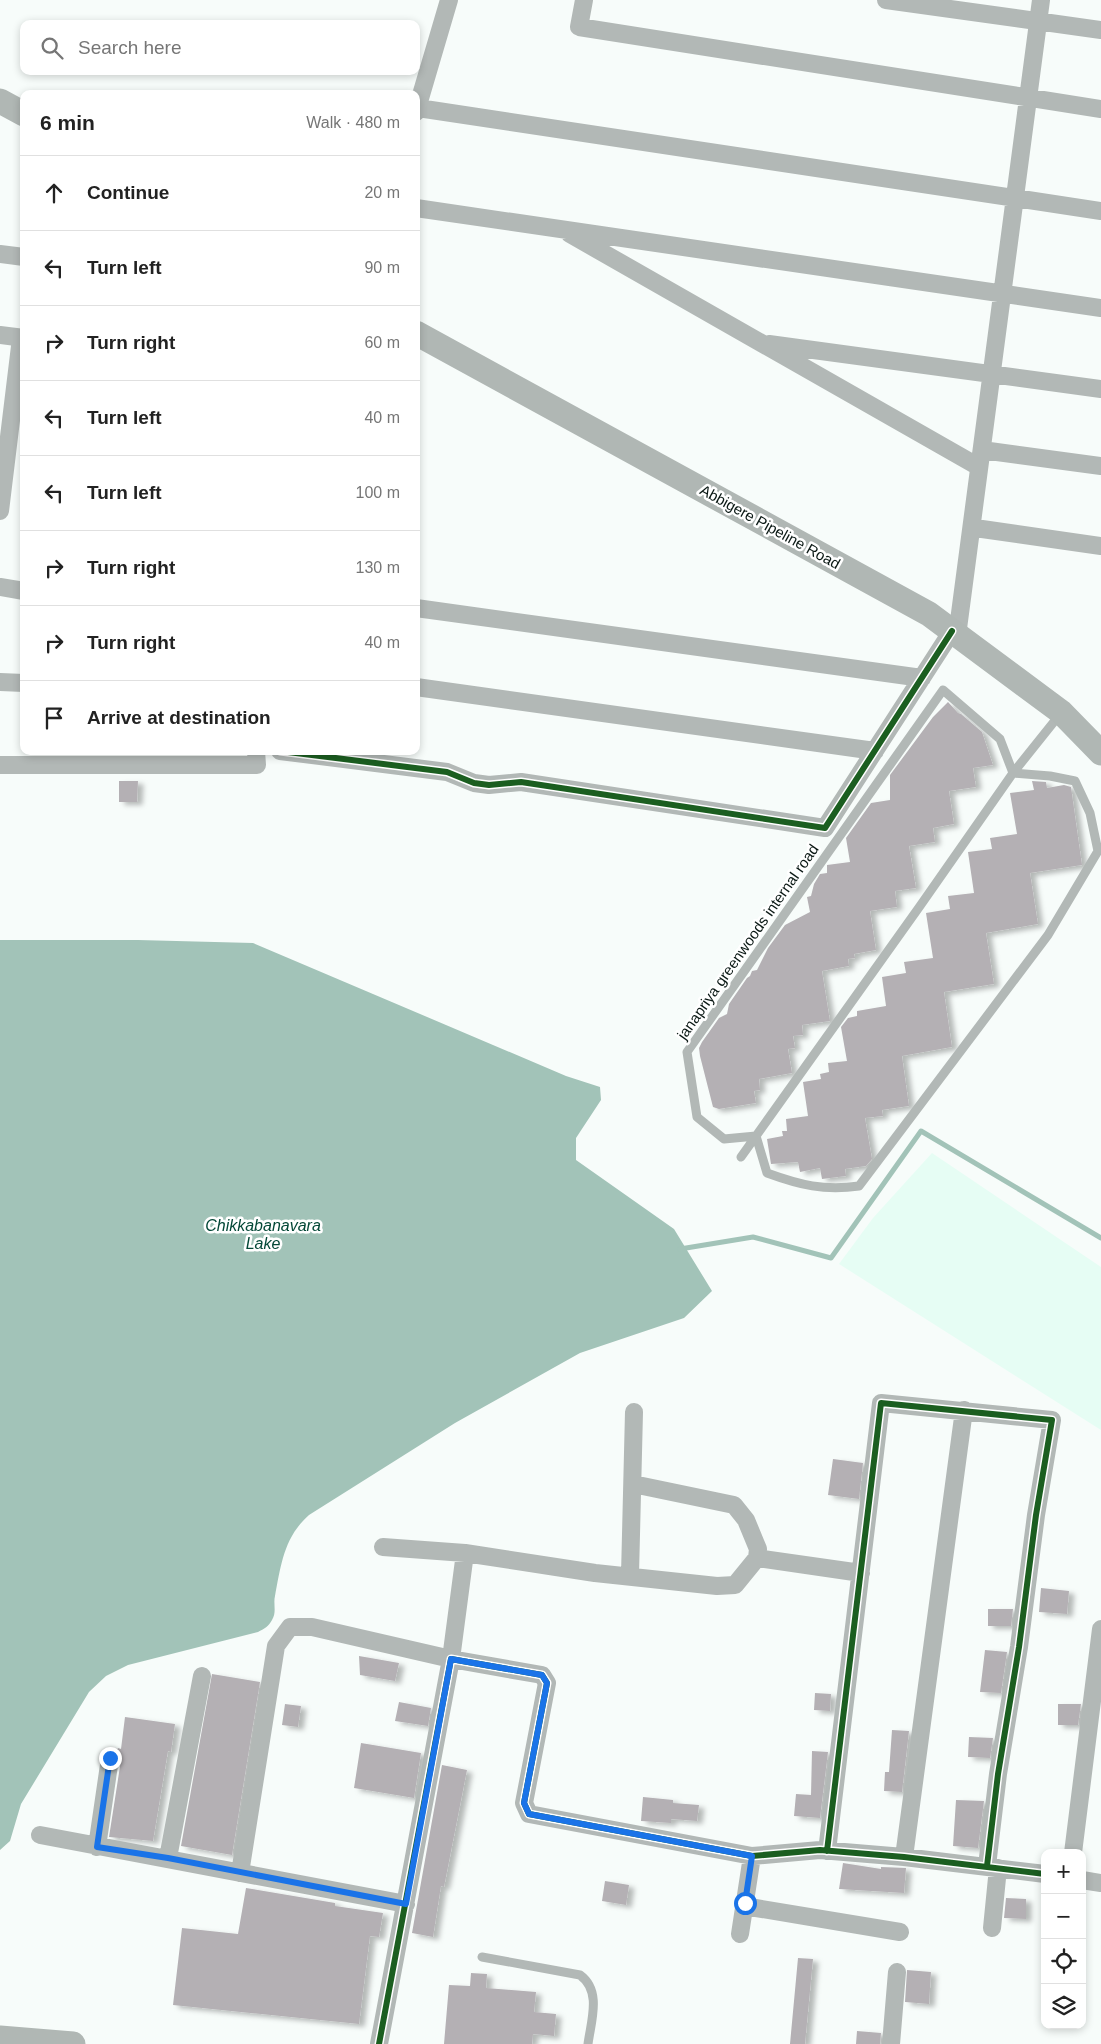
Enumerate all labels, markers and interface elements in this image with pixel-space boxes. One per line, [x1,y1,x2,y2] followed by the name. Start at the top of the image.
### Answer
[20,20,420,75] search box
[38,34,66,62] icon: search
[78,37,182,58] text: Search here
[40,111,95,134] text: 6 min
[306,114,400,131] text: Walk · 480 m
[40,179,68,207] icon: ahead
[87,182,169,203] text: Continue
[364,184,400,201] text: 20 m
[40,254,68,282] icon: left
[87,257,162,278] text: Turn left
[364,259,400,276] text: 90 m
[40,329,68,357] icon: right
[87,332,175,353] text: Turn right
[364,334,400,351] text: 60 m
[40,404,68,432] icon: left
[87,407,162,428] text: Turn left
[364,409,400,426] text: 40 m
[40,479,68,507] icon: left
[697,481,843,572] street label: Abbigere Pipeline Road
[87,482,162,503] text: Turn left
[356,484,400,501] text: 100 m
[40,554,68,582] icon: right
[87,557,175,578] text: Turn right
[356,559,400,576] text: 130 m
[40,629,68,657] icon: right
[87,632,175,653] text: Turn right
[364,634,400,651] text: 40 m
[40,704,68,732] icon: arrive
[87,707,271,728] text: Arrive at destination
[673,841,822,1043] street label: janapriya greenwoods internal road
[205,1217,321,1252] water label: Chikkabanavara Lake
[99,1747,122,1770] route end
[1041,1849,1086,2029] map controls
[1041,1849,1086,1894] button: +
[734,1892,757,1915] route start
[1041,1894,1086,1939] button: −
[1041,1939,1086,1984] button: locate
[1041,1984,1086,2029] button: layers

